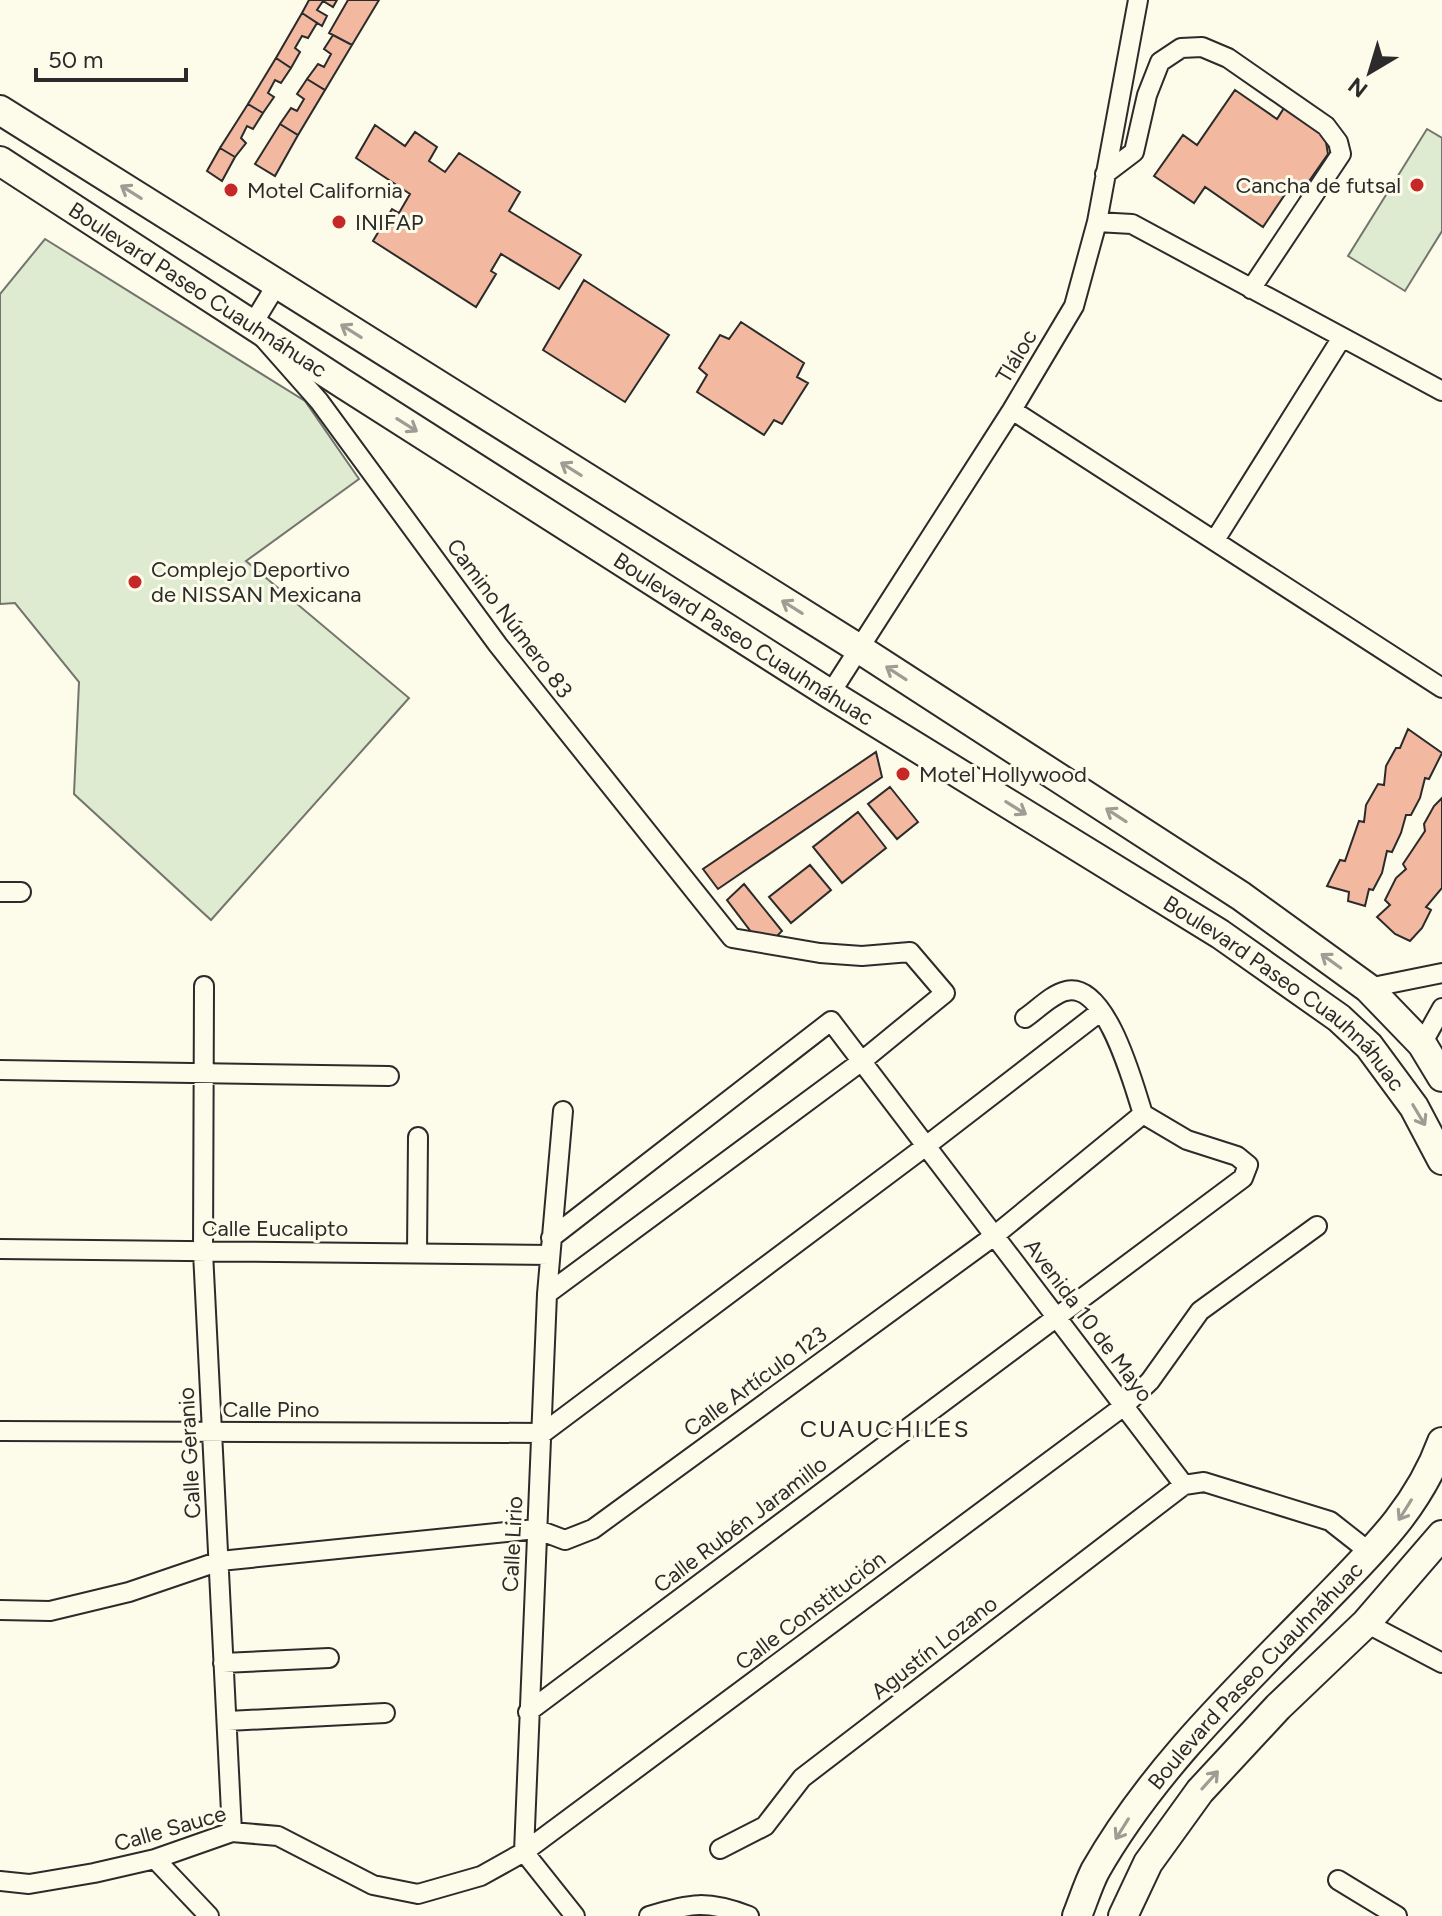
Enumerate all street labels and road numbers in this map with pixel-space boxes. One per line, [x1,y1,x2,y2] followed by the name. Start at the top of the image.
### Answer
[63,196,332,384] street label: Boulevard Paseo Cuauhnáhuac
[990,324,1043,388] street label: Tláloc
[441,533,578,703] street label: Camino Número 83
[608,547,879,732] street label: Boulevard Paseo Cuauhnáhuac
[1158,890,1411,1096] street label: Boulevard Paseo Cuauhnáhuac
[202,1215,348,1242] street label: Calle Eucalipto
[1018,1233,1159,1407] street label: Avenida 10 de Mayo
[678,1320,832,1442] street label: Calle Artículo 123
[173,1386,206,1519] street label: Calle Geranio
[222,1396,320,1423] street label: Calle Pino
[648,1450,832,1598] street label: Calle Rubén Jaramillo
[497,1495,528,1593] street label: Calle Lirio
[730,1545,891,1676] street label: Calle Constitución
[1142,1556,1369,1795] street label: Boulevard Paseo Cuauhnáhuac
[866,1590,1003,1705] street label: Agustín Lozano
[111,1800,229,1857] street label: Calle Sauce

